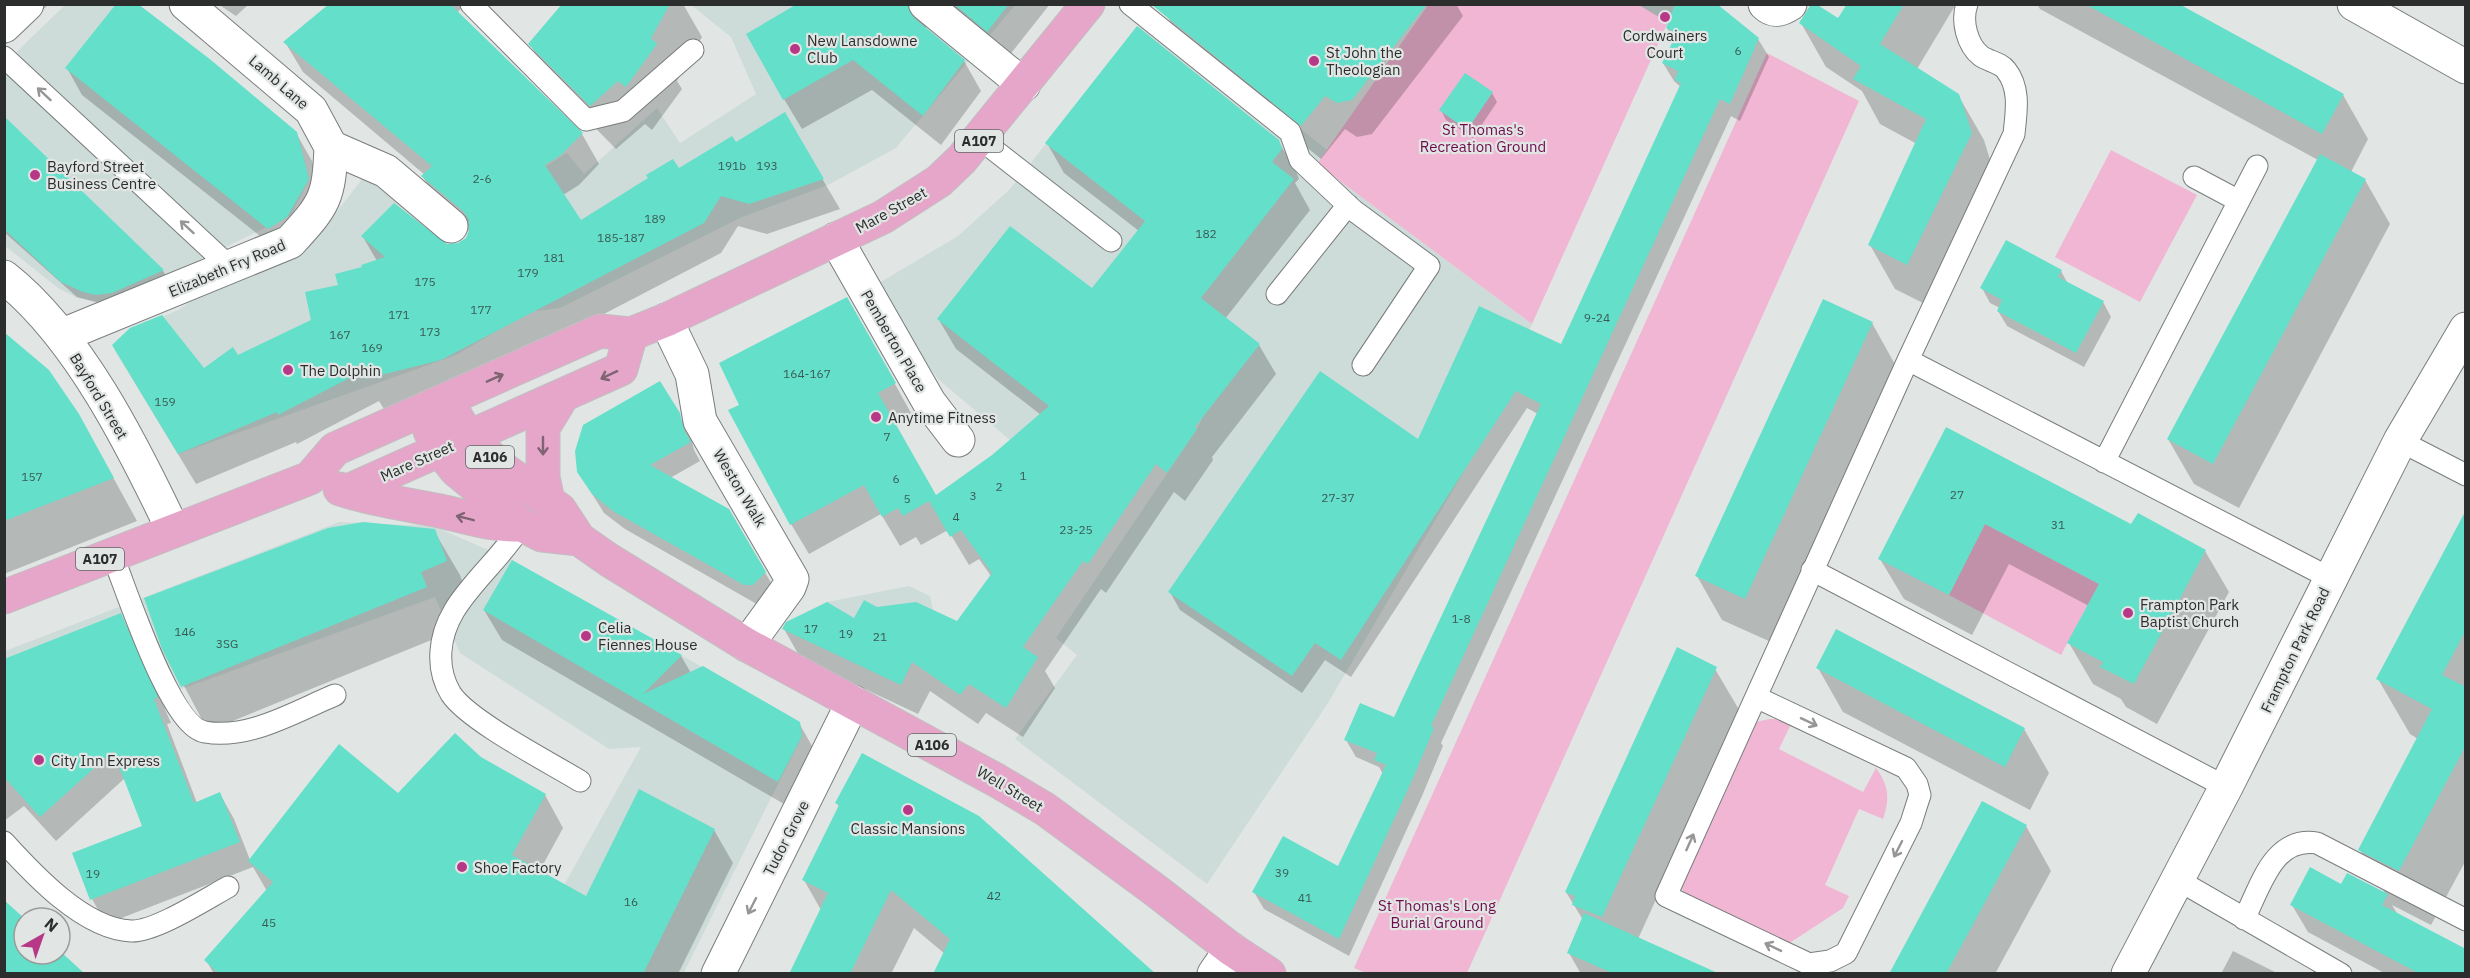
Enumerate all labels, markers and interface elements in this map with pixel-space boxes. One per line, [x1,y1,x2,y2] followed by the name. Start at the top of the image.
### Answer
[1658,10,1672,24] marker: Cordwainers Court
[1623,26,1707,62] place label: Cordwainers Court
[807,31,917,67] place label: New Lansdowne Club
[788,42,802,56] marker: New Lansdowne Club
[1326,43,1402,79] place label: St John the Theologian
[1734,43,1742,58] house number: 6
[245,51,313,113] street label: Lamb Lane
[1307,54,1321,68] marker: St John the Theologian
[37,87,52,102] one-way arrow
[1420,120,1546,156] park label: St Thomas's Recreation Ground
[955,130,1003,152] road number: A107
[47,157,156,193] place label: Bayford Street Business Centre
[718,158,746,173] house number: 191b
[756,158,778,173] house number: 193
[28,168,42,182] marker: Bayford Street Business Centre
[472,171,492,186] house number: 2-6
[852,183,930,237] street label: Mare Street
[644,211,666,226] house number: 189
[180,220,195,234] one-way arrow
[1195,226,1217,241] house number: 182
[597,230,645,245] house number: 185-187
[166,235,288,301] street label: Elizabeth Fry Road
[543,250,565,265] house number: 181
[517,265,539,280] house number: 179
[414,274,436,289] house number: 175
[857,286,931,396] street label: Pemberton Place
[470,302,492,317] house number: 177
[388,307,410,322] house number: 171
[1584,310,1610,325] house number: 9-24
[419,324,441,339] house number: 173
[329,327,351,342] house number: 167
[361,340,383,355] house number: 169
[66,349,132,443] street label: Bayford Street
[300,361,381,380] place label: The Dolphin
[281,363,295,377] marker: The Dolphin
[783,366,831,381] house number: 164-167
[600,369,618,381] one-way arrow
[486,371,504,382] one-way arrow
[154,394,176,409] house number: 159
[888,408,996,427] place label: Anytime Fitness
[869,410,883,424] marker: Anytime Fitness
[883,429,891,444] house number: 7
[537,435,549,455] one-way arrow
[377,436,457,486] street label: Mare Street
[466,446,514,468] road number: A106
[709,446,771,530] street label: Weston Walk
[1019,468,1027,483] house number: 1
[21,469,43,484] house number: 157
[892,471,900,486] house number: 6
[995,479,1003,494] house number: 2
[1950,487,1964,502] house number: 27
[969,488,977,503] house number: 3
[1321,490,1355,505] house number: 27-37
[903,491,911,506] house number: 5
[952,509,960,524] house number: 4
[455,512,474,523] one-way arrow
[2051,517,2065,532] house number: 31
[1059,522,1093,537] house number: 23-25
[76,548,124,570] road number: A107
[2256,584,2334,716] street label: Frampton Park Road
[2140,595,2239,631] place label: Frampton Park Baptist Church
[2121,606,2135,620] marker: Frampton Park Baptist Church
[1451,611,1471,626] house number: 1-8
[598,618,698,654] place label: Celia Fiennes House
[804,621,818,636] house number: 17
[174,624,196,639] house number: 146
[839,626,853,641] house number: 19
[579,629,593,643] marker: Celia Fiennes House
[873,629,887,644] house number: 21
[216,636,238,651] house number: 3SG
[1799,717,1817,729] one-way arrow
[908,734,956,756] road number: A106
[51,751,160,770] place label: City Inn Express
[32,753,46,767] marker: City Inn Express
[973,762,1047,816] street label: Well Street
[759,797,813,879] street label: Tudor Grove
[901,803,915,817] marker: Classic Mansions
[851,819,965,838] place label: Classic Mansions
[1684,834,1696,852] one-way arrow
[1891,840,1903,858] one-way arrow
[474,858,562,877] place label: Shoe Factory
[455,860,469,874] marker: Shoe Factory
[1275,865,1289,880] house number: 39
[86,866,100,881] house number: 19
[987,888,1001,903] house number: 42
[1298,890,1312,905] house number: 41
[624,894,638,909] house number: 16
[1378,896,1496,932] park label: St Thomas's Long Burial Ground
[746,897,758,915] one-way arrow
[12,906,72,966] north arrow
[41,913,63,936] text: N
[262,915,276,930] house number: 45
[1764,940,1782,952] one-way arrow

